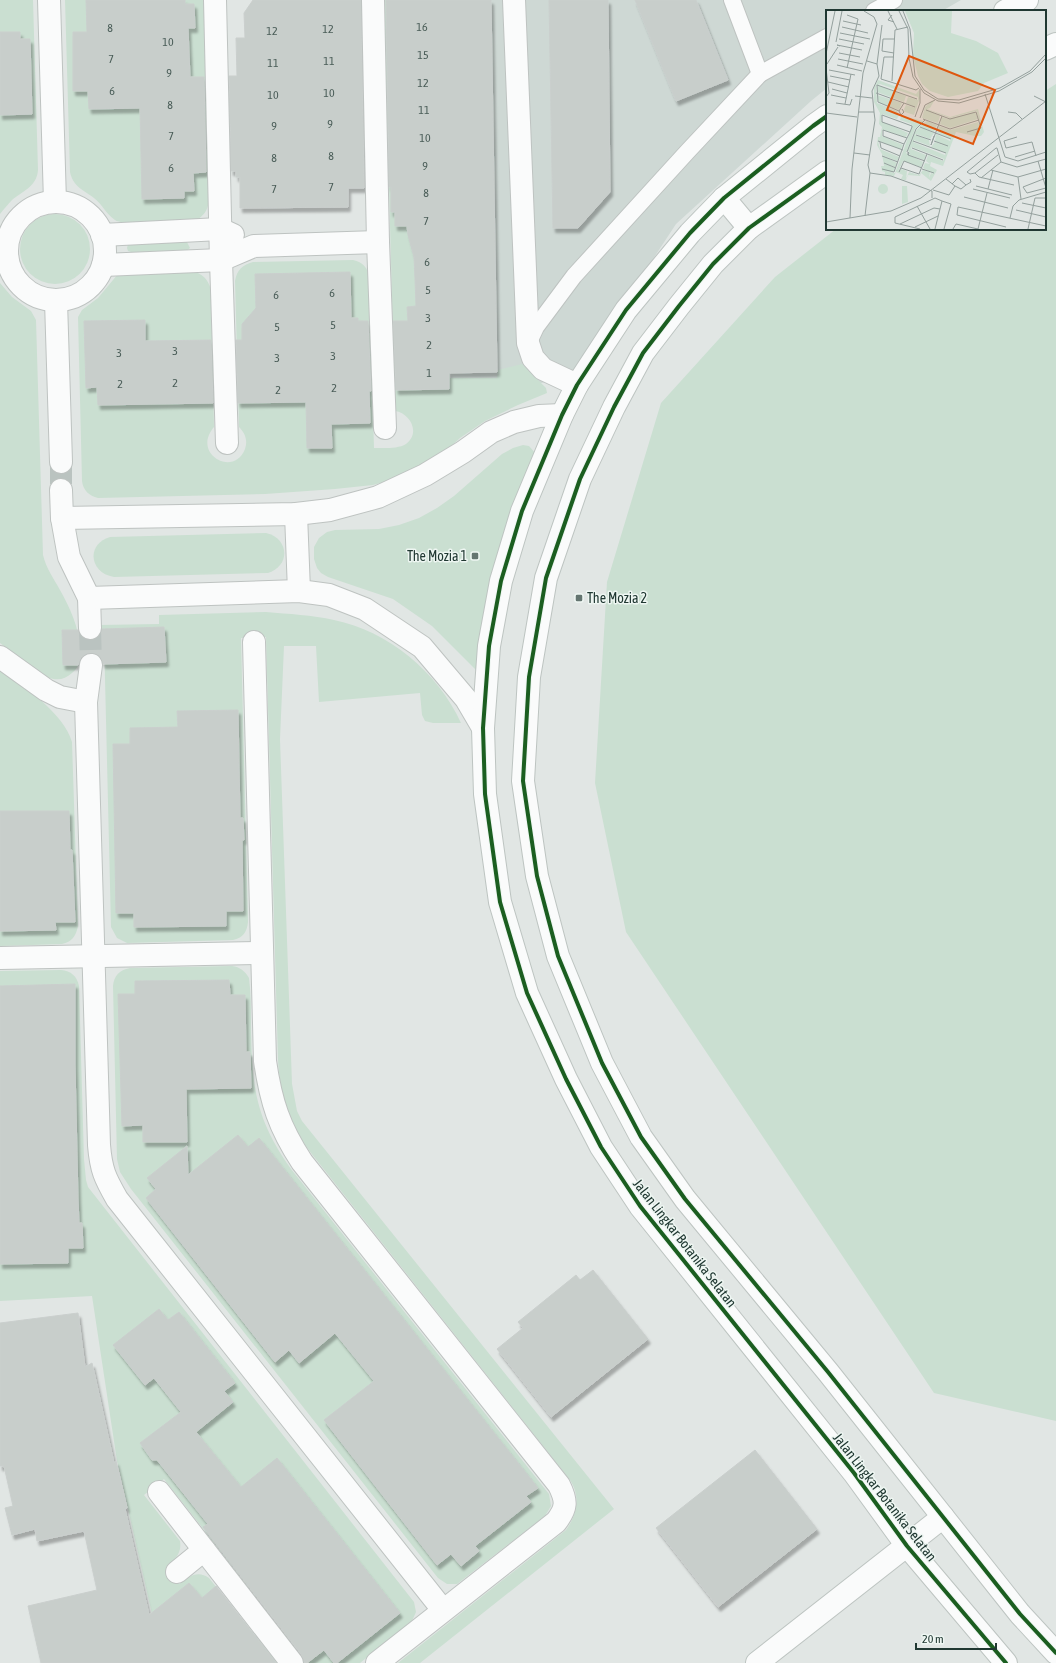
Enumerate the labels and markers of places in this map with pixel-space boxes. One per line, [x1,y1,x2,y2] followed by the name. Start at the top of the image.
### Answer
[407,548,467,564] place label: The Mozia 1
[470,551,480,561] marker: The Mozia 1
[587,590,647,606] place label: The Mozia 2
[574,593,584,603] marker: The Mozia 2

